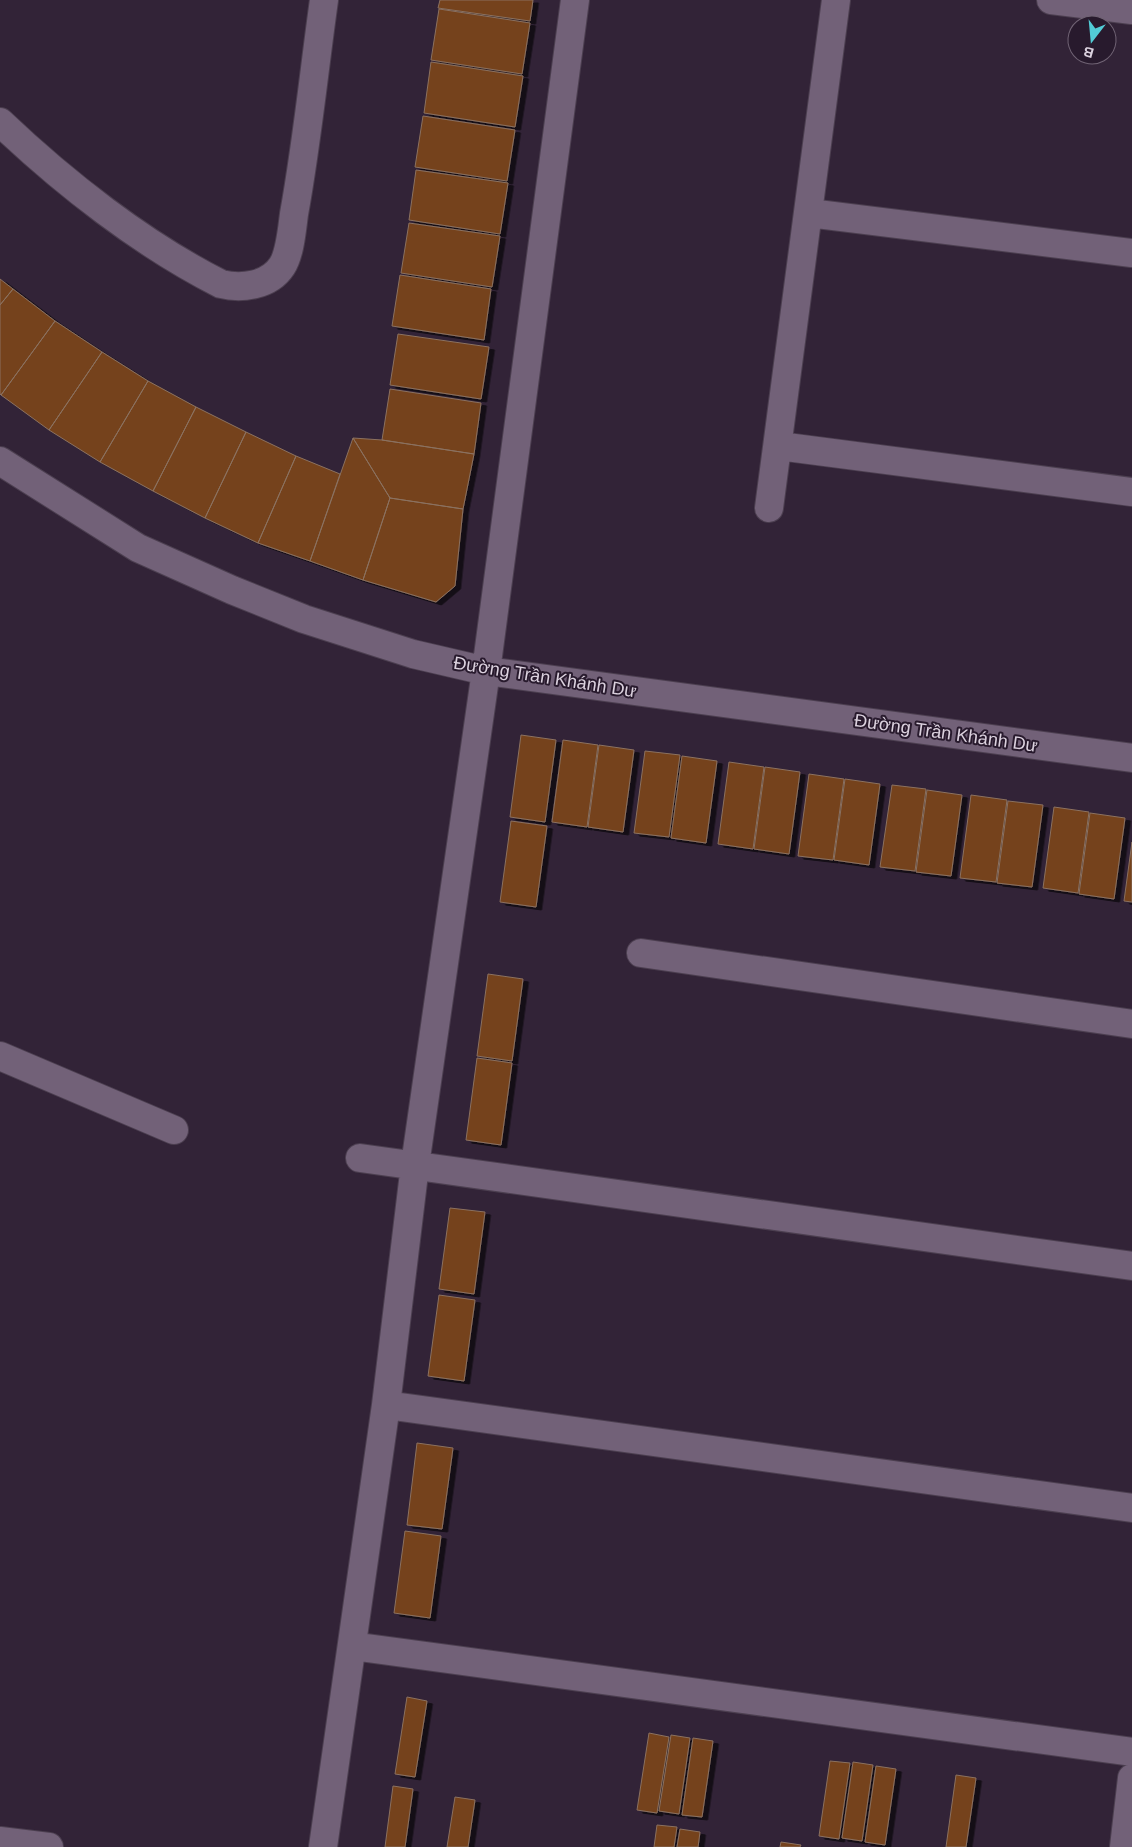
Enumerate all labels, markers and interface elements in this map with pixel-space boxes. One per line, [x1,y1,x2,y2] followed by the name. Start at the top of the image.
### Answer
[1067,15,1117,65] north arrow
[1081,43,1095,62] text: B
[452,653,638,701] street label: Đường Trần Khánh Dư
[853,710,1039,756] street label: Đường Trần Khánh Dư

